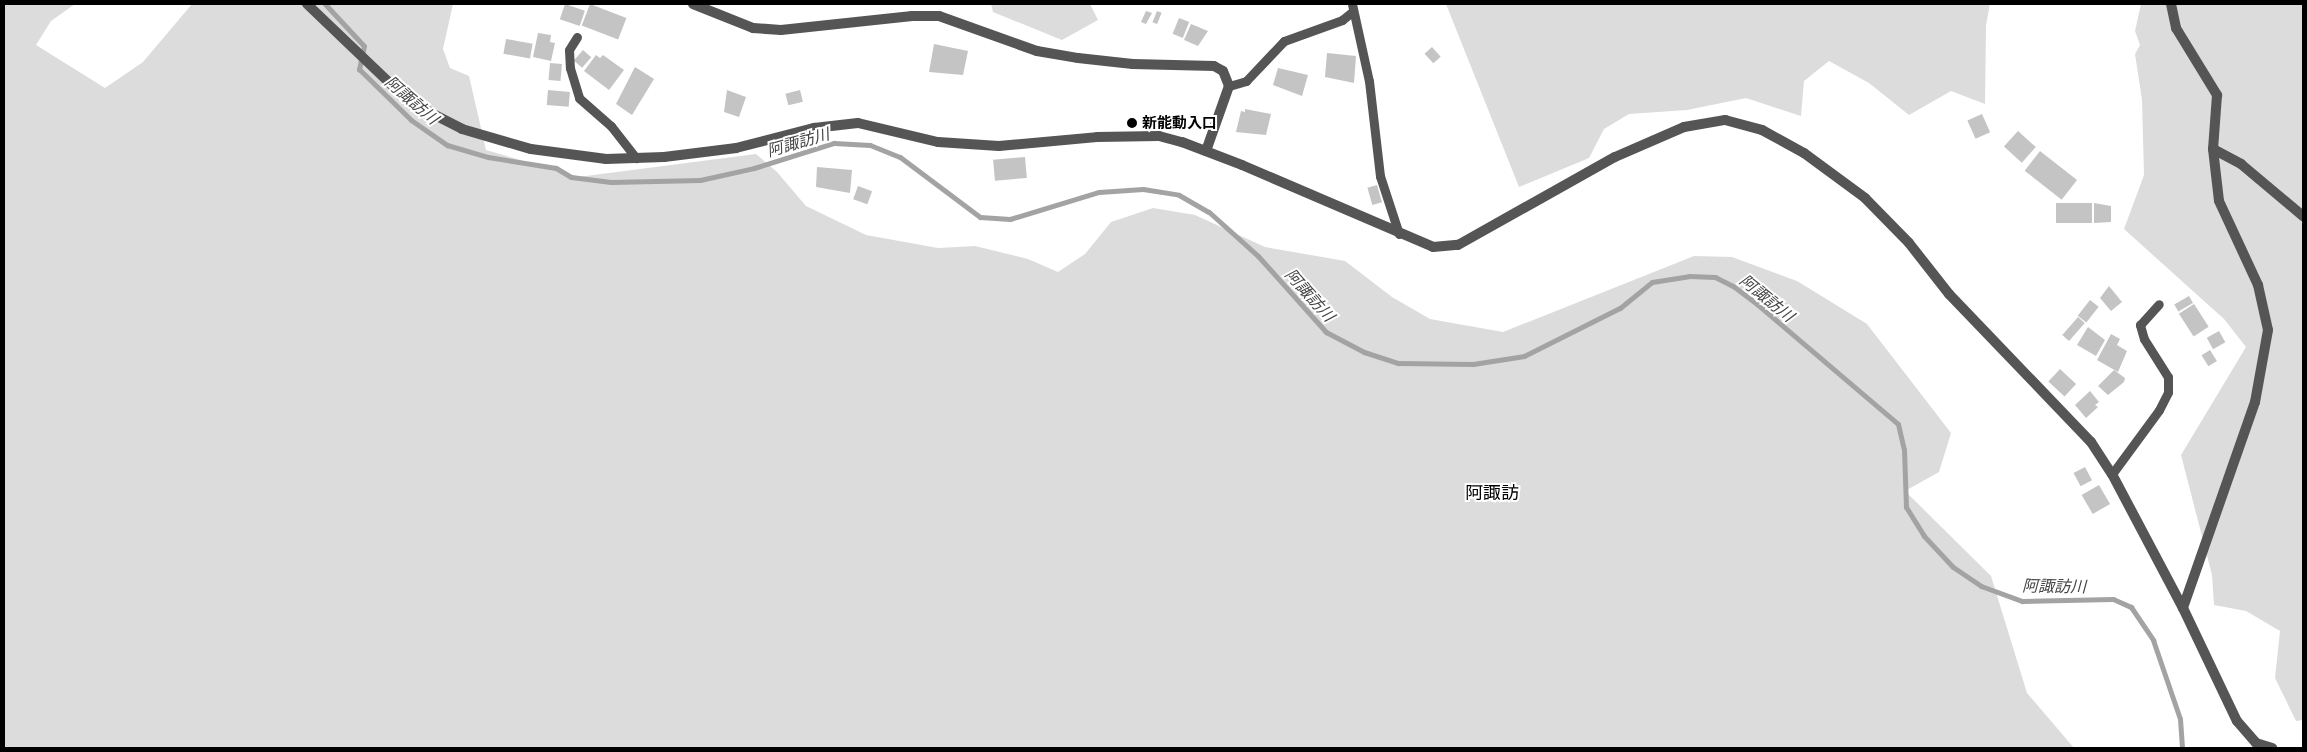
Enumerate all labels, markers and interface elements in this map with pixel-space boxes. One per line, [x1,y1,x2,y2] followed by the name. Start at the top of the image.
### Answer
[382,72,442,128] water label: 阿諏訪川
[1142,114,1217,132] place label: 新能動入口
[1126,117,1138,129] marker: 新能動入口
[765,124,831,160] water label: 阿諏訪川
[1281,265,1339,325] water label: 阿諏訪川
[1736,270,1798,326] water label: 阿諏訪川
[1465,482,1519,504] district label: 阿諏訪
[2022,576,2086,596] water label: 阿諏訪川

